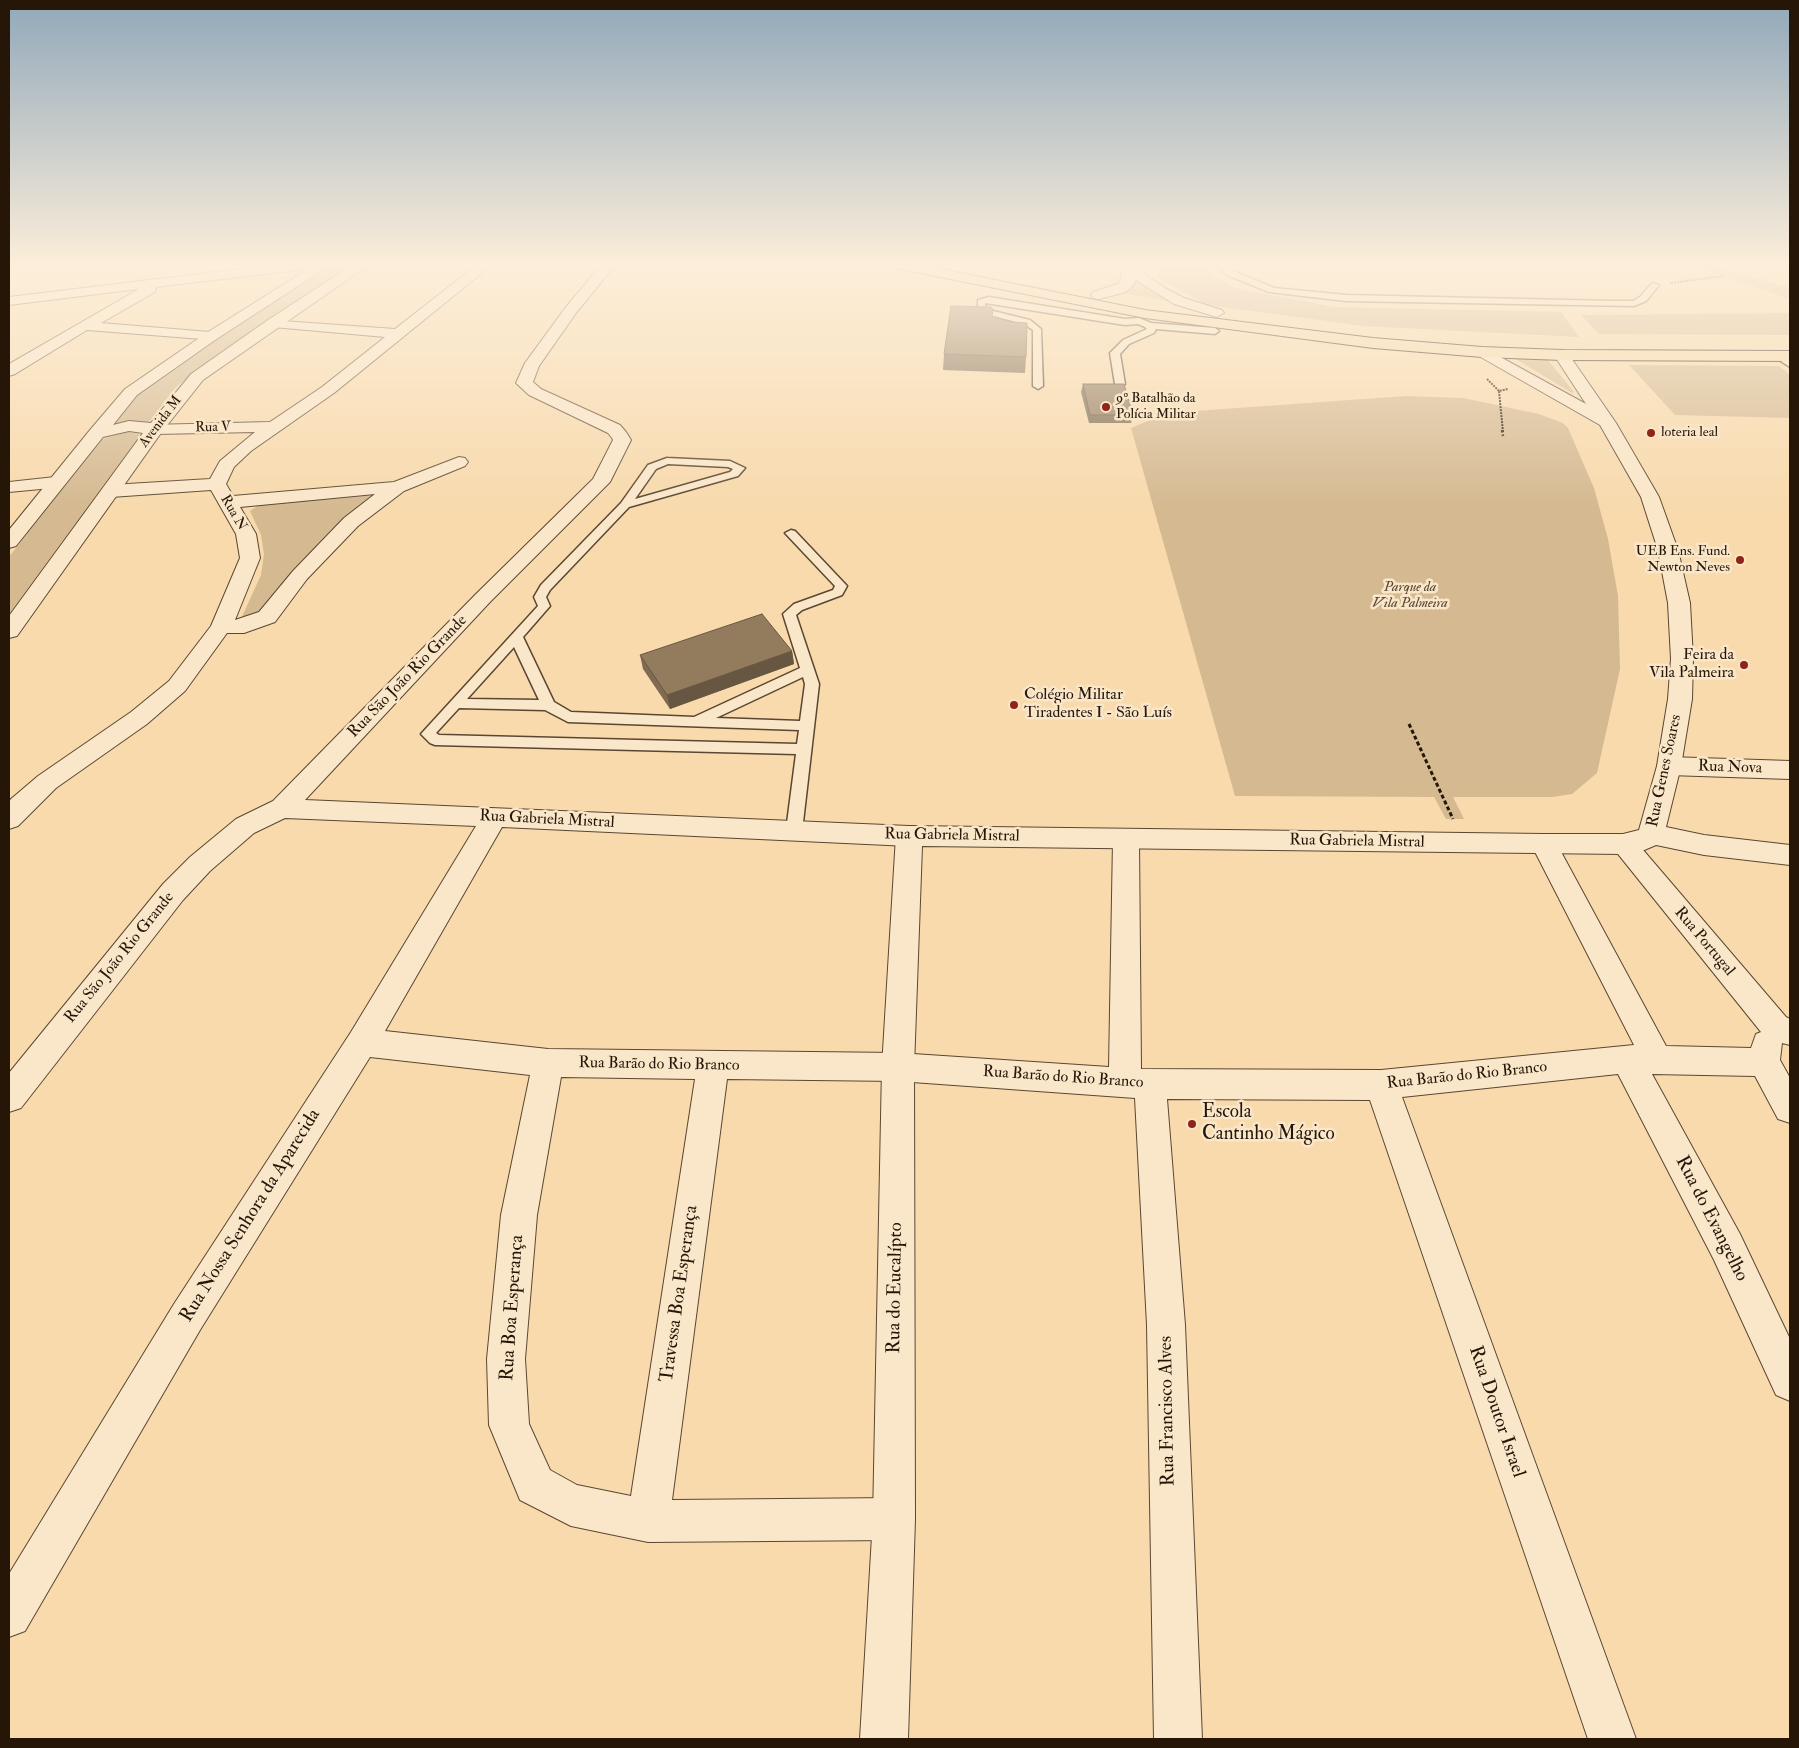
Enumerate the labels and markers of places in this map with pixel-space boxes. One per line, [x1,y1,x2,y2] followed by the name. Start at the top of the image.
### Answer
[1116,391,1196,424] place label: 9º Batalhão da Polícia Militar
[1100,401,1112,413] marker: 9º Batalhão da Polícia Militar
[1661,425,1718,441] place label: loteria leal
[1645,427,1657,439] marker: loteria leal
[1636,544,1730,576] place label: UEB Ens. Fund. Newton Neves
[1734,554,1746,566] marker: UEB Ens. Fund. Newton Neves
[1649,646,1734,684] place label: Feira da Vila Palmeira
[1738,659,1750,671] marker: Feira da Vila Palmeira
[1024,686,1172,724] place label: Colégio Militar Tiradentes I - São Luís
[1008,699,1020,711] marker: Colégio Militar Tiradentes I - São Luís
[1202,1102,1335,1146] place label: Escola Cantinho Mágico
[1186,1118,1198,1130] marker: Escola Cantinho Mágico

